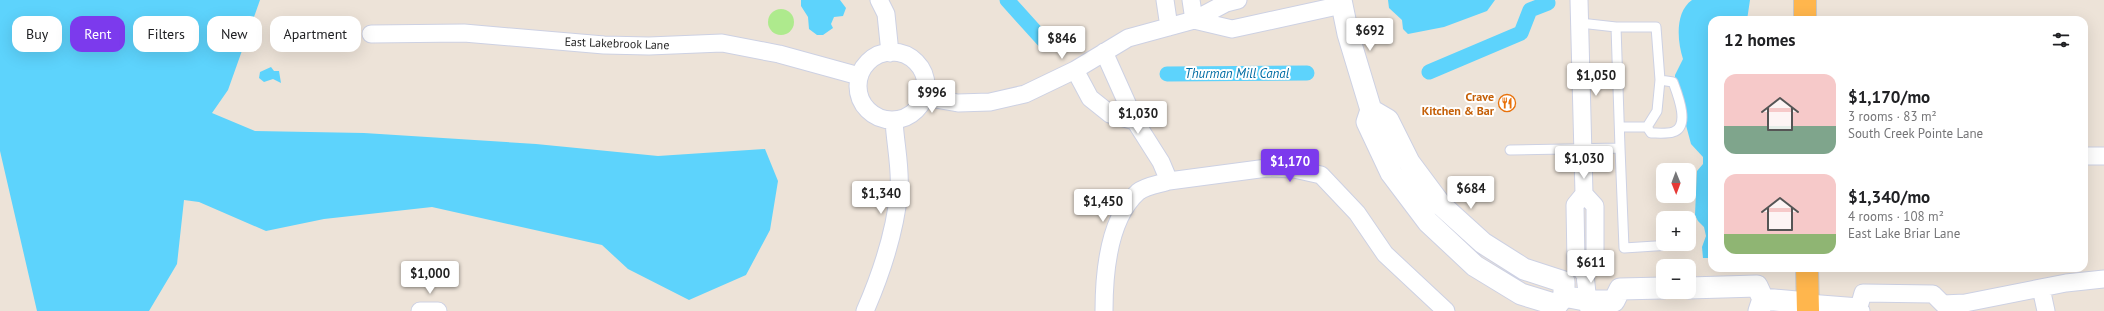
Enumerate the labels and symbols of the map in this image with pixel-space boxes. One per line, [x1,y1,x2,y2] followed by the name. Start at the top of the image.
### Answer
[1346,18,1394,52] pin: $692
[1038,26,1086,60] pin: $846
[564,34,670,52] street label: East Lakebrook Lane
[1563,63,1629,97] pin: $1,050
[1185,65,1290,82] water label: Thurman Mill Canal
[908,80,956,114] pin: $996
[1422,89,1495,118] place label: Crave Kitchen & Bar
[1497,93,1517,113] restaurant icon: Crave Kitchen & Bar
[1105,101,1171,135] pin: $1,030
[1551,146,1617,180] pin: $1,030
[1257,149,1323,183] pin: $1,170
[1656,163,1696,203] north arrow
[1447,176,1495,210] pin: $684
[848,181,914,215] pin: $1,340
[1070,189,1136,223] pin: $1,450
[1567,250,1615,284] pin: $611
[397,261,463,295] pin: $1,000

